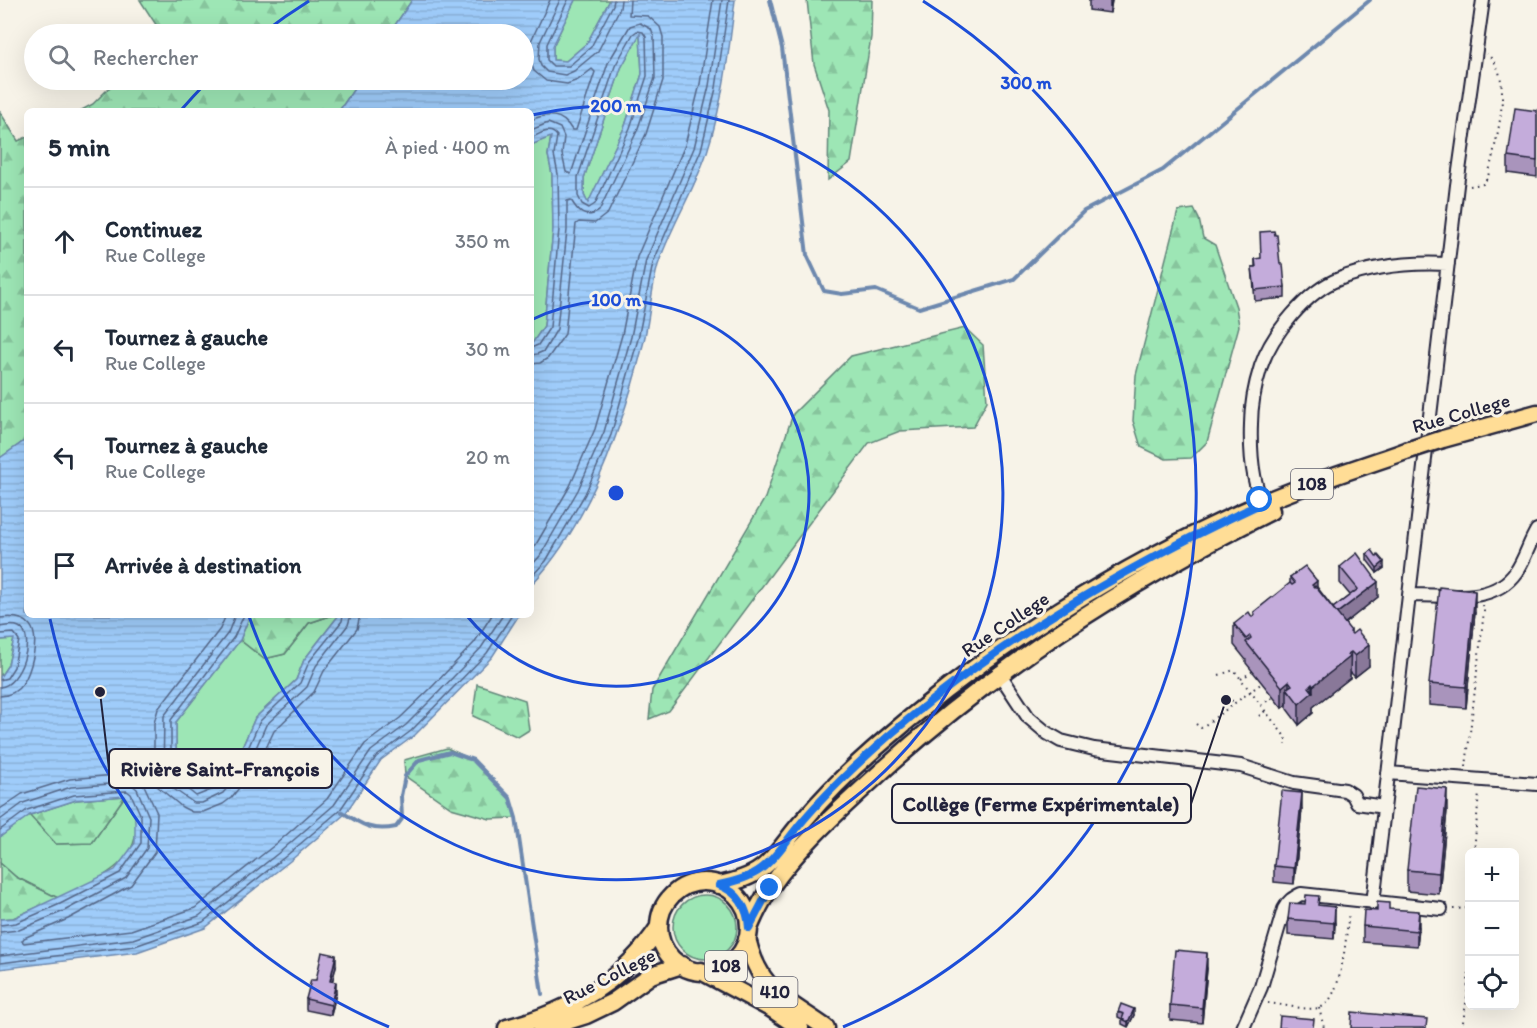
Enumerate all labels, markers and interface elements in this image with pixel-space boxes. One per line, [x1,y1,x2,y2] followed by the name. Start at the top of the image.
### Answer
[24,24,534,90] search box
[45,41,78,74] icon: search
[93,44,198,71] text: Rechercher
[1000,72,1052,94] text: 300 m
[591,95,642,117] text: 200 m
[48,131,110,163] text: 5 min
[385,135,510,159] text: À pied · 400 m
[105,216,202,243] text: Continuez
[48,225,81,258] icon: ahead
[455,229,510,253] text: 350 m
[105,243,206,267] text: Rue College
[591,289,642,311] text: 100 m
[105,324,268,351] text: Tournez à gauche
[48,333,81,366] icon: left
[465,337,510,361] text: 30 m
[105,351,206,375] text: Rue College
[1409,388,1513,438] street label: Rue College
[105,432,268,459] text: Tournez à gauche
[48,441,81,474] icon: left
[466,445,510,469] text: 20 m
[105,459,206,483] text: Rue College
[1291,469,1333,499] road number: 108
[606,483,626,503] centre of rings
[1246,486,1272,512] route start
[48,549,81,582] icon: arrive
[105,552,301,579] text: Arrivée à destination
[957,586,1053,662] street label: Rue College
[109,749,332,788] callout: Rivière Saint-François
[120,756,320,782] text: Rivière Saint-François
[892,784,1191,823] callout: Collège (Ferme Expérimentale)
[903,791,1179,817] text: Collège (Ferme Expérimentale)
[1465,848,1519,1010] map controls
[1465,848,1519,902] button: +
[756,874,782,900] route end
[1465,902,1519,956] button: −
[559,942,659,1010] street label: Rue College
[705,951,747,981] road number: 108
[1465,956,1519,1010] button: locate
[752,977,798,1007] road number: 410

